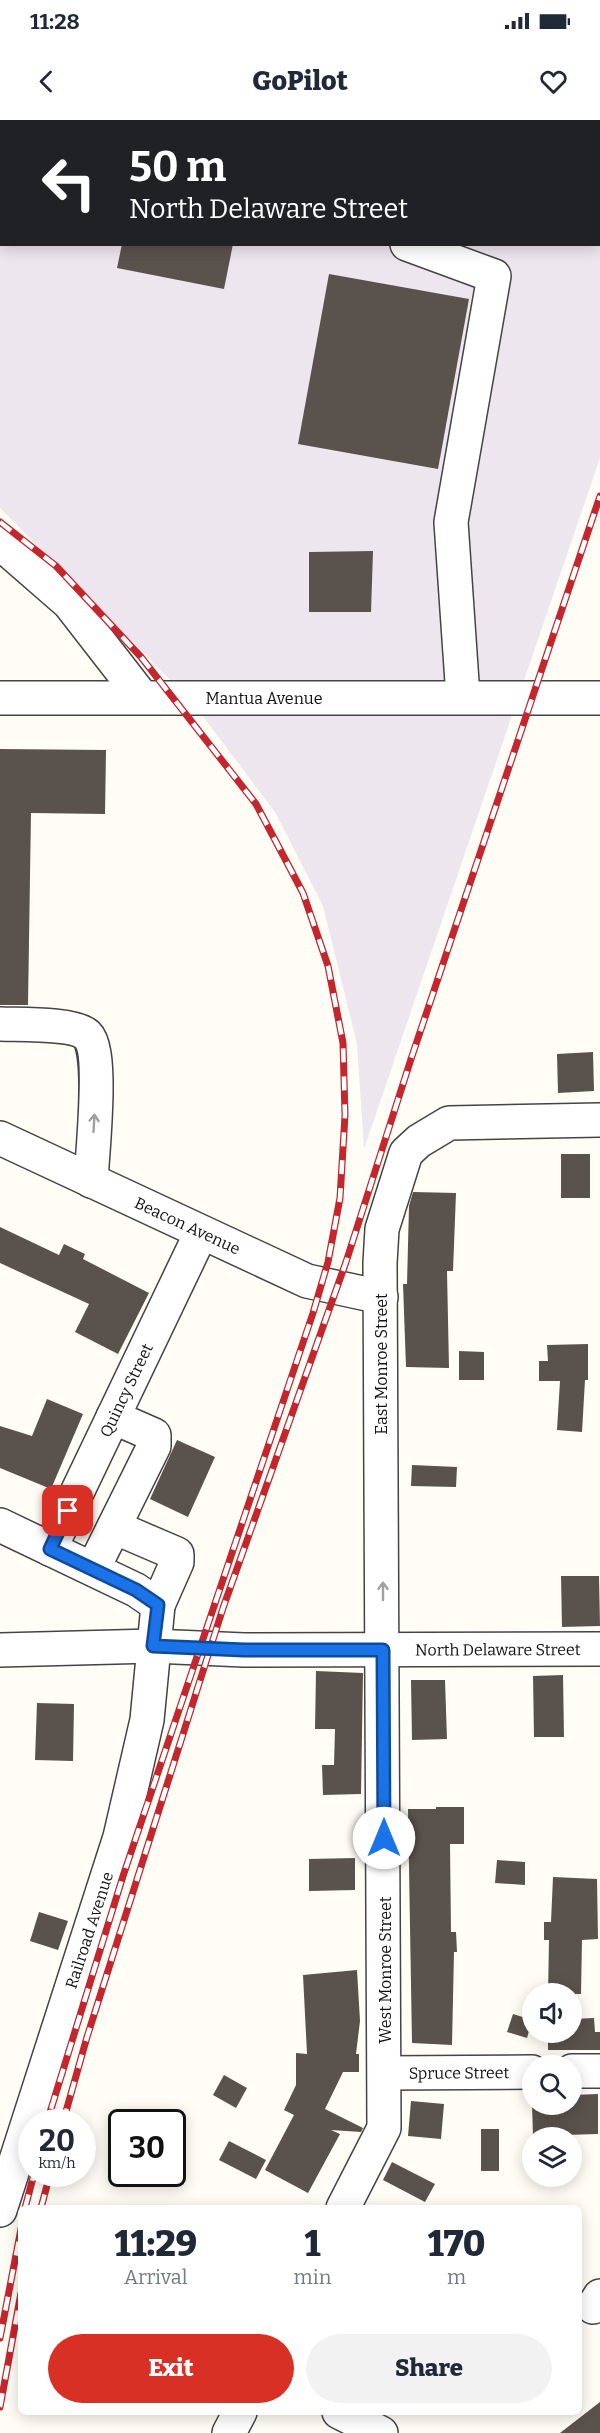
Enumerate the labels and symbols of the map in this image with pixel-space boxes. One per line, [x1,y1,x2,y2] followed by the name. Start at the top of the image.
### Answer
[206,689,322,708] street label: Mantua Avenue
[89,1114,100,1134] one-way arrow
[132,1193,243,1259] street label: Beacon Avenue
[372,1293,391,1435] street label: East Monroe Street
[96,1340,157,1440] street label: Quincy Street
[42,1485,93,1536] pin
[377,1582,388,1602] one-way arrow
[415,1640,581,1660] street label: North Delaware Street
[352,1806,416,1870] position arrow
[62,1869,117,1991] street label: Railroad Avenue
[376,1896,395,2043] street label: West Monroe Street
[409,2063,510,2083] street label: Spruce Street
[108,2109,186,2187] speed limit sign: 30

